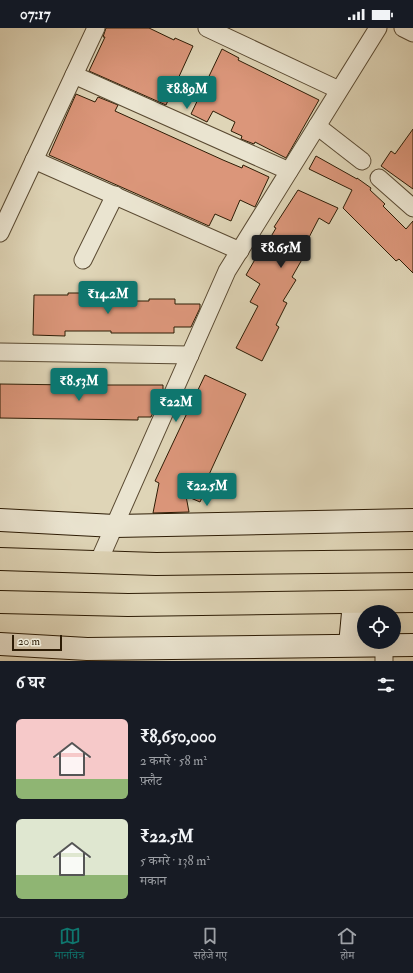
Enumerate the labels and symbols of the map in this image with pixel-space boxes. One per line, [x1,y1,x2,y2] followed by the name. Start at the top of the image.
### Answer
[154,76,220,110] pin: ₹8.89M
[248,235,314,269] pin: ₹8.65M
[75,281,141,315] pin: ₹14.2M
[46,368,112,402] pin: ₹8.53M
[152,389,200,423] pin: ₹22M
[174,473,240,507] pin: ₹22.5M
[12,633,62,652] scale bar

